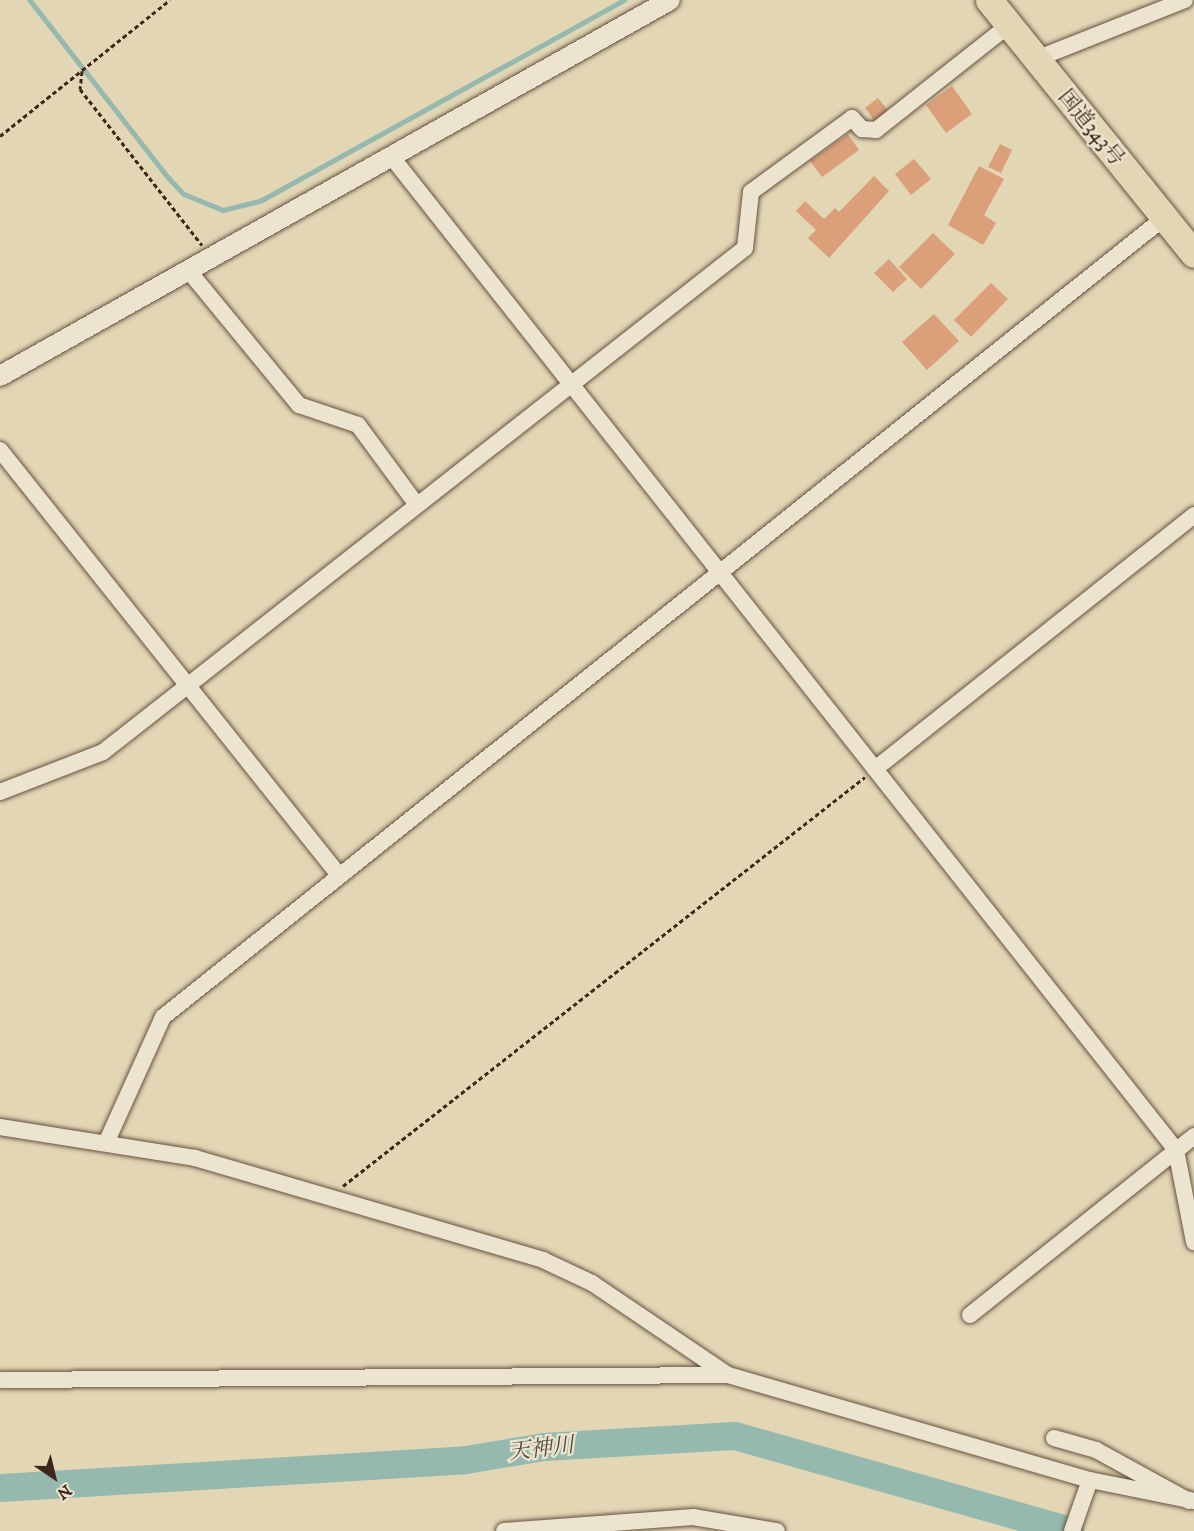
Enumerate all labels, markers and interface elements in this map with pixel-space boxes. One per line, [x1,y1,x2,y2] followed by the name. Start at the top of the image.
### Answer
[1053,85,1129,171] street label: 国道343号
[507,1432,575,1466] water label: 天神川
[24,1447,84,1507] north arrow
[53,1480,75,1504] text: N

